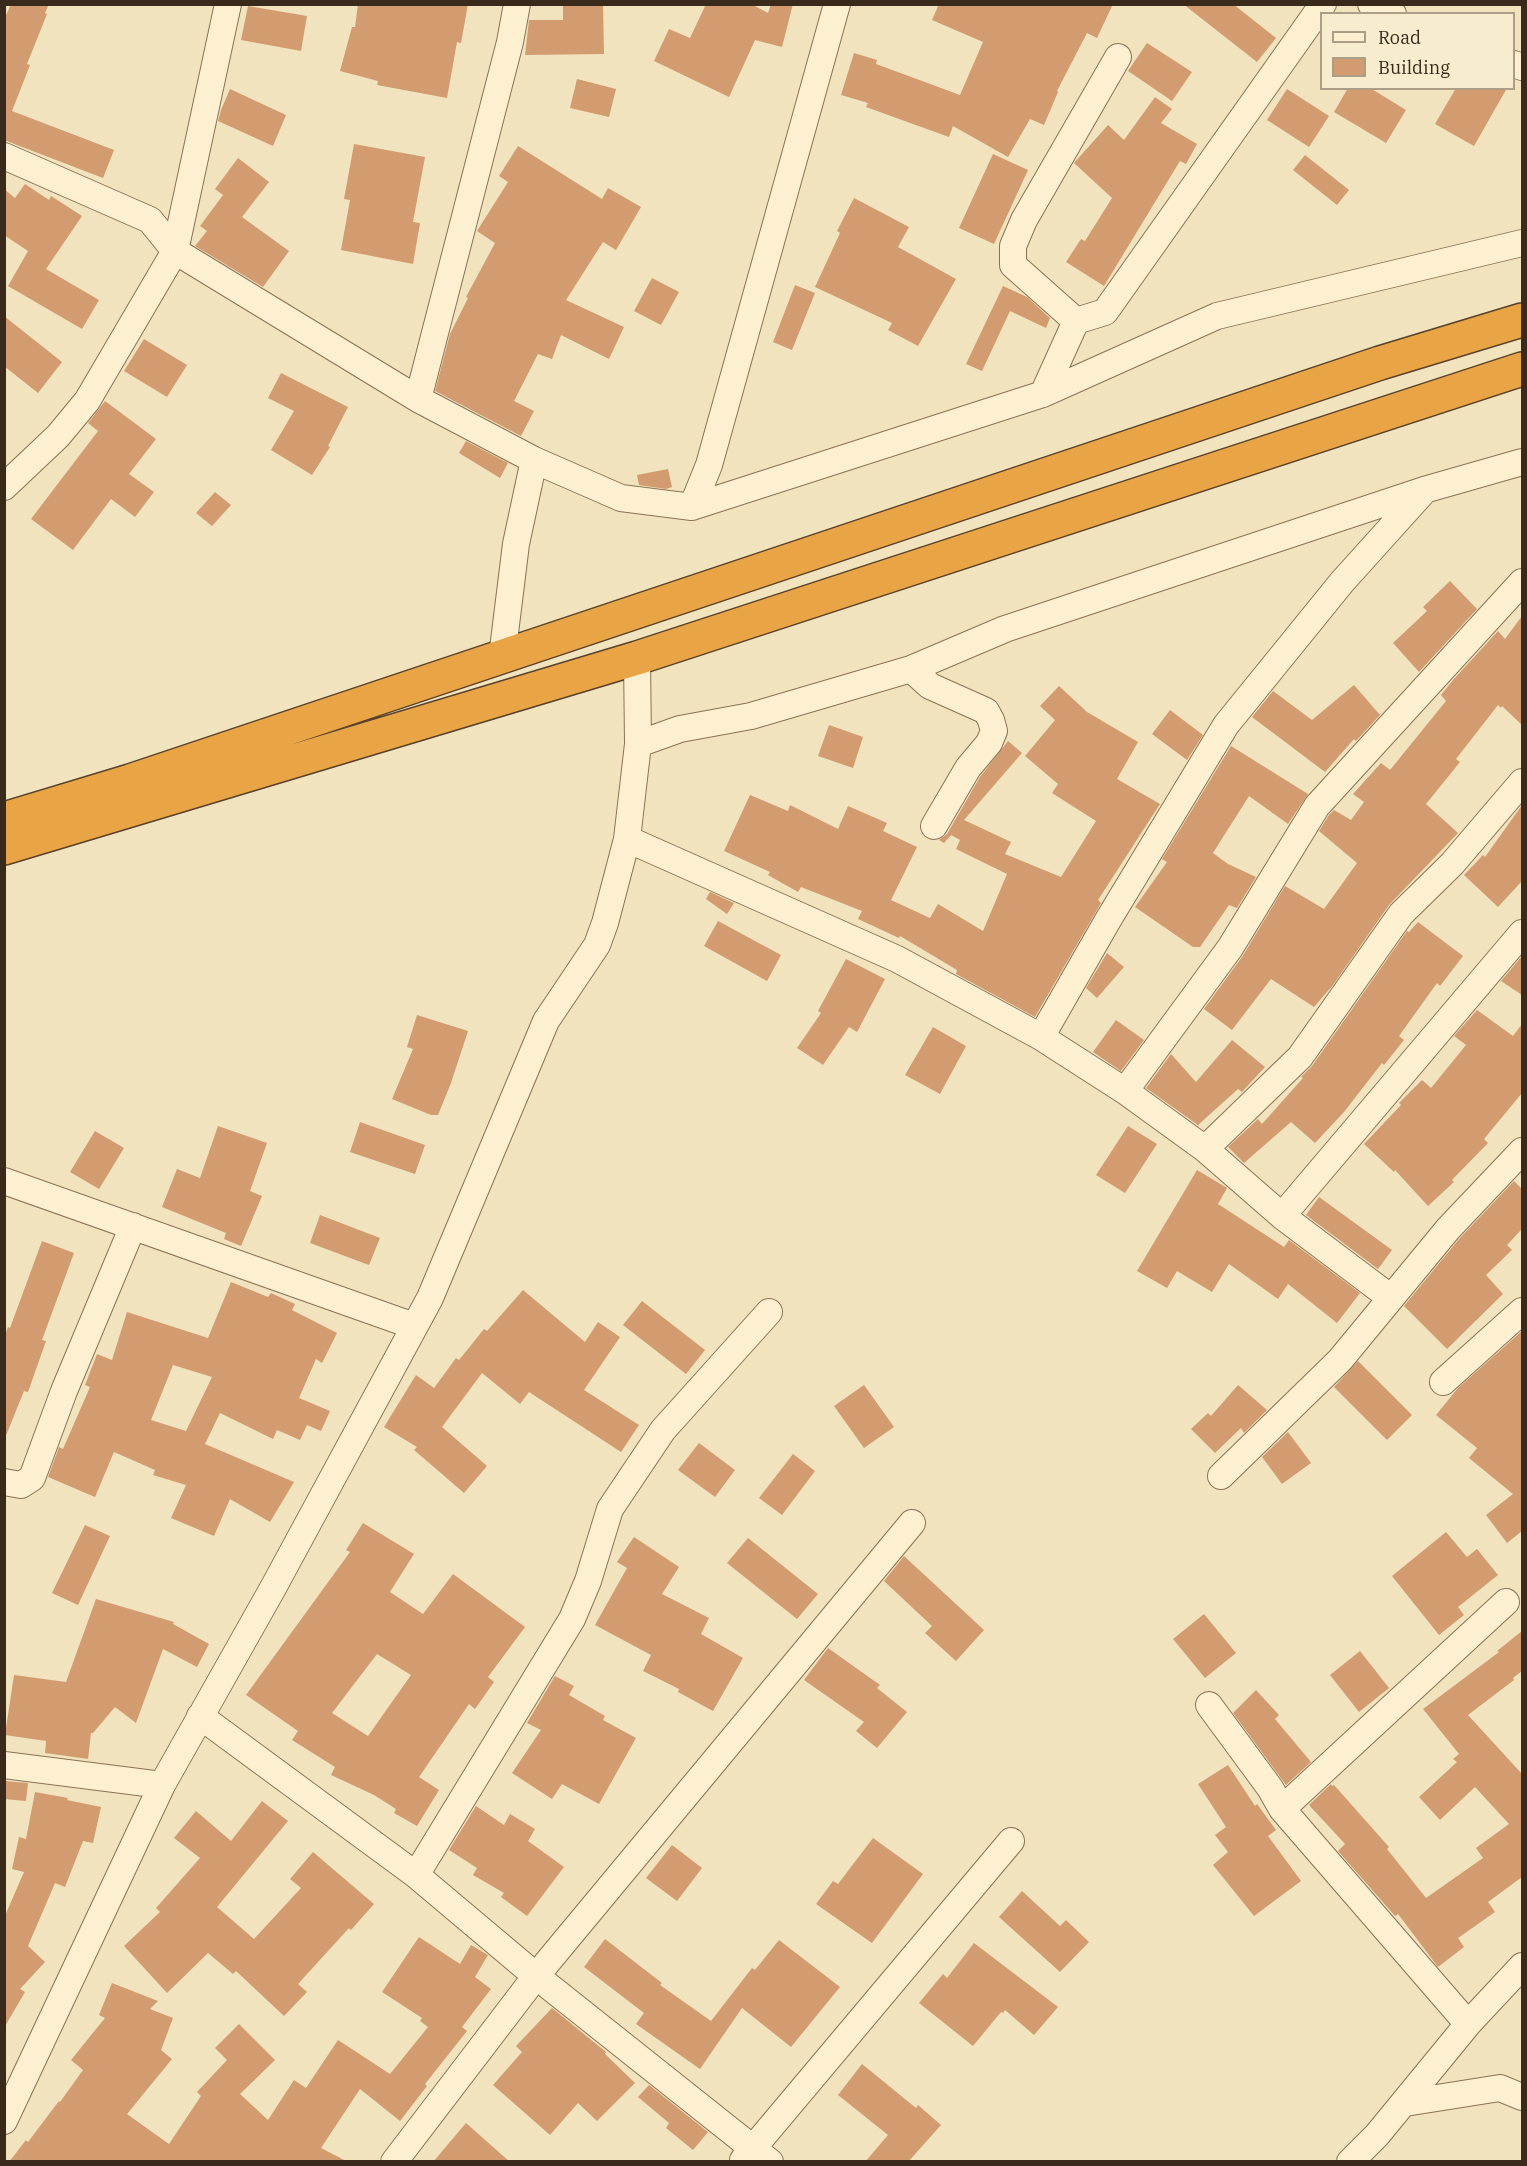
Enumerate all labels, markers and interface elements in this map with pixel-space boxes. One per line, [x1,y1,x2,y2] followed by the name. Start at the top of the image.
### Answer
[1320,12,1515,90] legend
[1378,26,1421,49] text: Road
[1378,56,1450,79] text: Building

